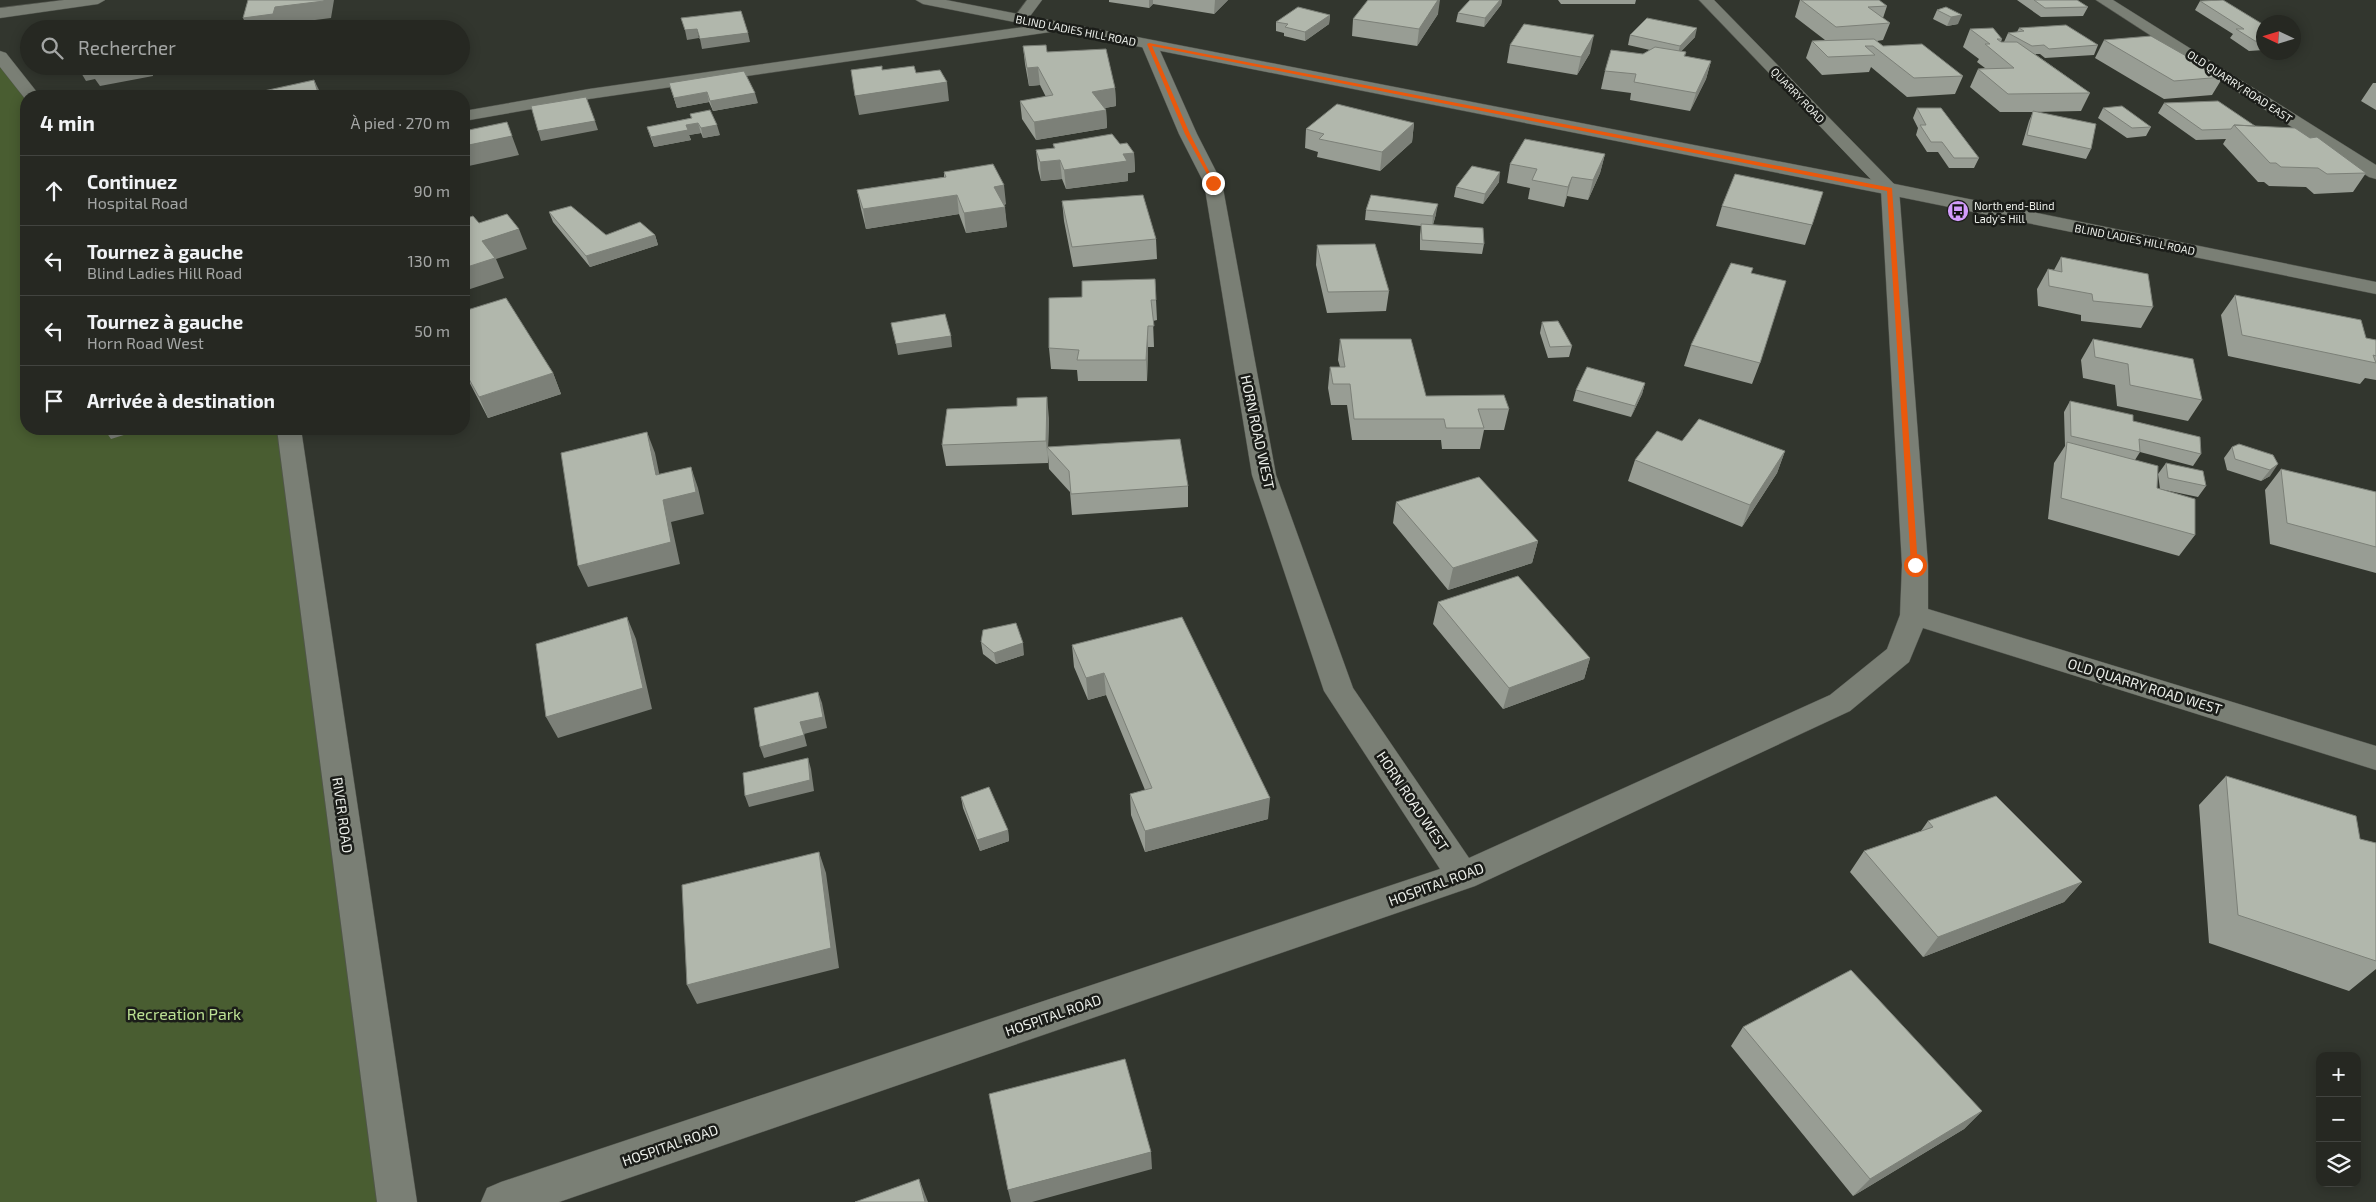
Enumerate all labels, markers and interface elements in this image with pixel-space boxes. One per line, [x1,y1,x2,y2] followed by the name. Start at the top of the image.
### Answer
[1015,12,1137,48] street label: BLIND LADIES HILL ROAD
[2256,15,2301,60] north arrow
[20,20,470,75] search box
[38,34,66,62] icon: search
[78,36,176,59] text: Rechercher
[2185,47,2295,126] street label: OLD QUARRY ROAD EAST
[1768,65,1828,126] street label: QUARRY ROAD
[40,110,95,135] text: 4 min
[351,113,450,132] text: À pied · 270 m
[87,170,177,193] text: Continuez
[1202,172,1225,195] route end
[40,177,68,205] icon: ahead
[414,181,450,200] text: 90 m
[87,193,188,212] text: Hospital Road
[1946,199,1970,223] bus stop icon: North end-Blind Lady's Hill
[1974,199,2055,225] place label: North end-Blind Lady's Hill
[2074,221,2196,257] street label: BLIND LADIES HILL ROAD
[87,240,243,263] text: Tournez à gauche
[40,247,68,275] icon: left
[408,251,450,270] text: 130 m
[87,263,242,282] text: Blind Ladies Hill Road
[87,310,243,333] text: Tournez à gauche
[40,317,68,345] icon: left
[414,321,450,340] text: 50 m
[87,333,204,352] text: Horn Road West
[1238,373,1278,491] street label: HORN ROAD WEST
[40,387,68,415] icon: arrive
[87,389,275,412] text: Arrivée à destination
[1904,554,1927,577] route start
[2066,654,2224,718] street label: OLD QUARRY ROAD WEST
[1373,748,1453,854] street label: HORN ROAD WEST
[329,776,357,854] street label: RIVER ROAD
[1386,859,1486,909] street label: HOSPITAL ROAD
[1003,991,1103,1039] street label: HOSPITAL ROAD
[127,1004,241,1023] park label: Recreation Park
[2316,1052,2361,1187] map controls
[2316,1052,2361,1097] button: +
[2316,1097,2361,1142] button: −
[620,1121,720,1169] street label: HOSPITAL ROAD
[2316,1142,2361,1187] button: layers

